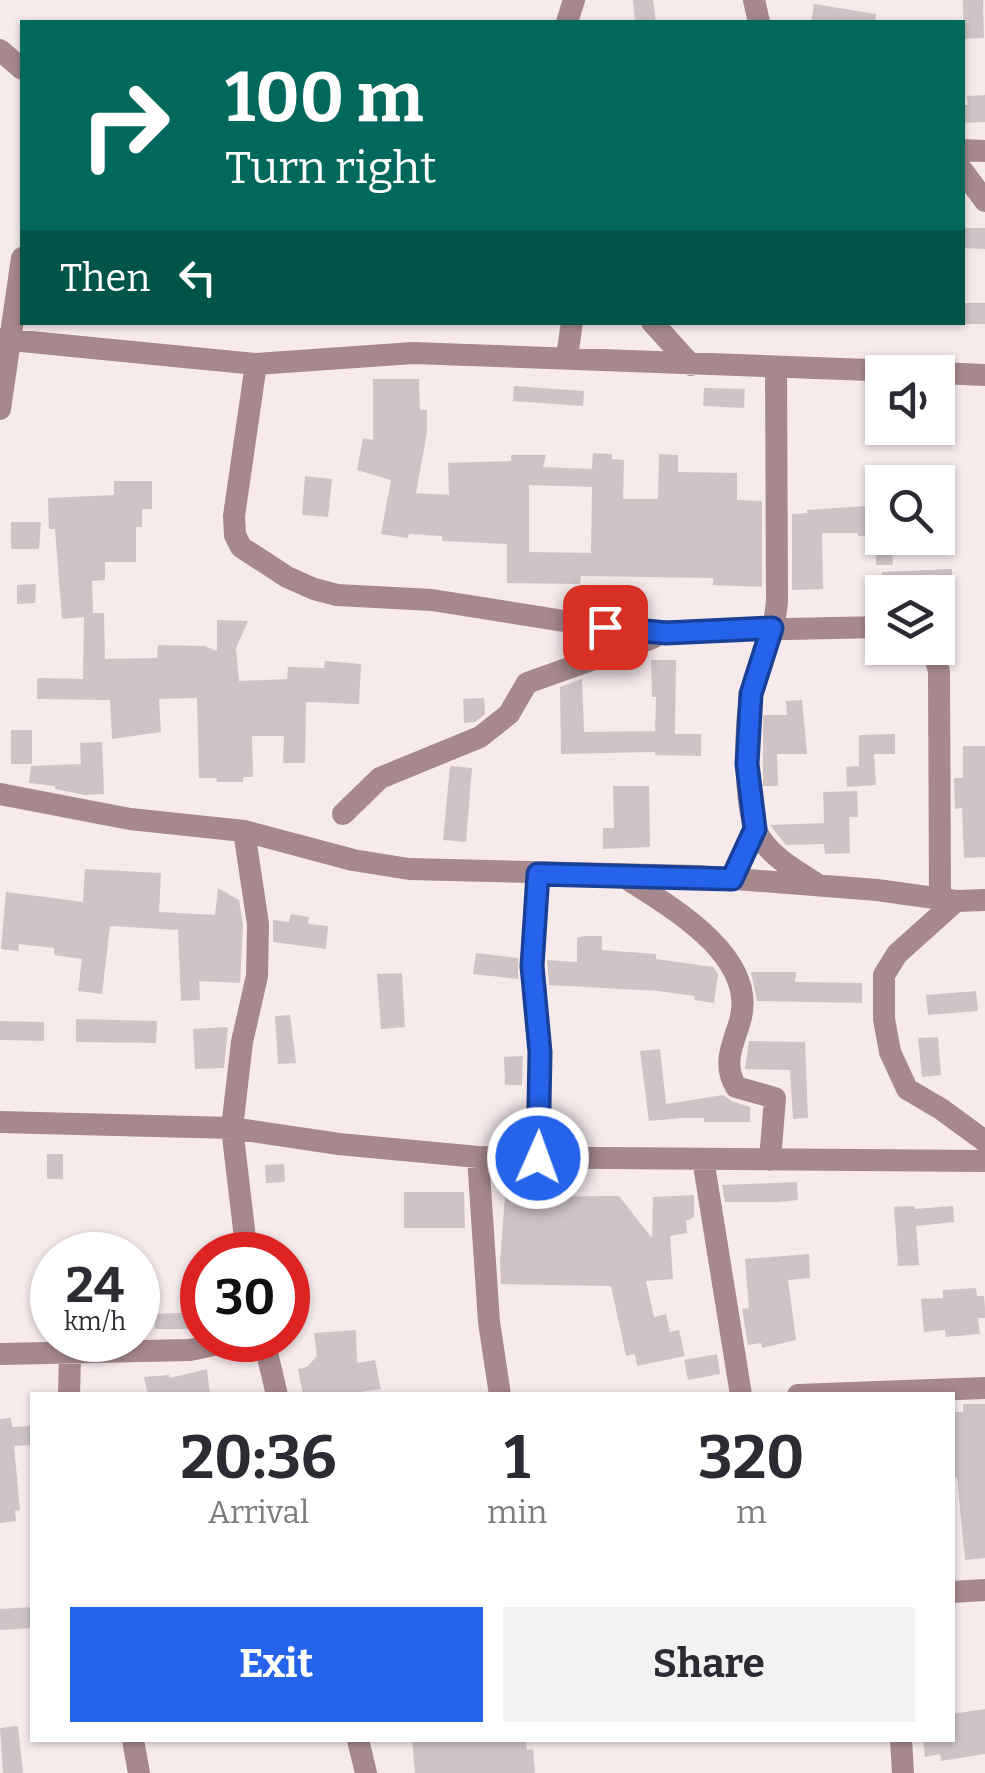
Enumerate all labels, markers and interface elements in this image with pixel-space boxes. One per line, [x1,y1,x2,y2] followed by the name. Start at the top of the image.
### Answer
[225,56,424,140] text: 100 m
[60,60,190,190] icon: right
[225,141,437,195] text: Turn right
[170,250,225,305] icon: left
[60,255,150,301] text: Then
[865,355,955,665] map controls
[865,355,955,445] button: sound
[865,465,955,555] button: search
[865,575,955,665] button: layers
[563,585,648,670] pin
[578,600,633,655] icon: arrive
[486,1106,590,1210] position arrow
[180,1232,310,1362] speed limit sign: 30
[66,1255,124,1315] text: 24
[64,1307,126,1337] text: km/h
[181,1422,336,1494] text: 20:36
[504,1422,530,1494] text: 1
[698,1422,804,1494] text: 320
[208,1493,309,1531] text: Arrival
[487,1493,547,1531] text: min
[736,1493,766,1531] text: m
[70,1607,483,1722] button: Exit
[503,1607,915,1722] button: Share

